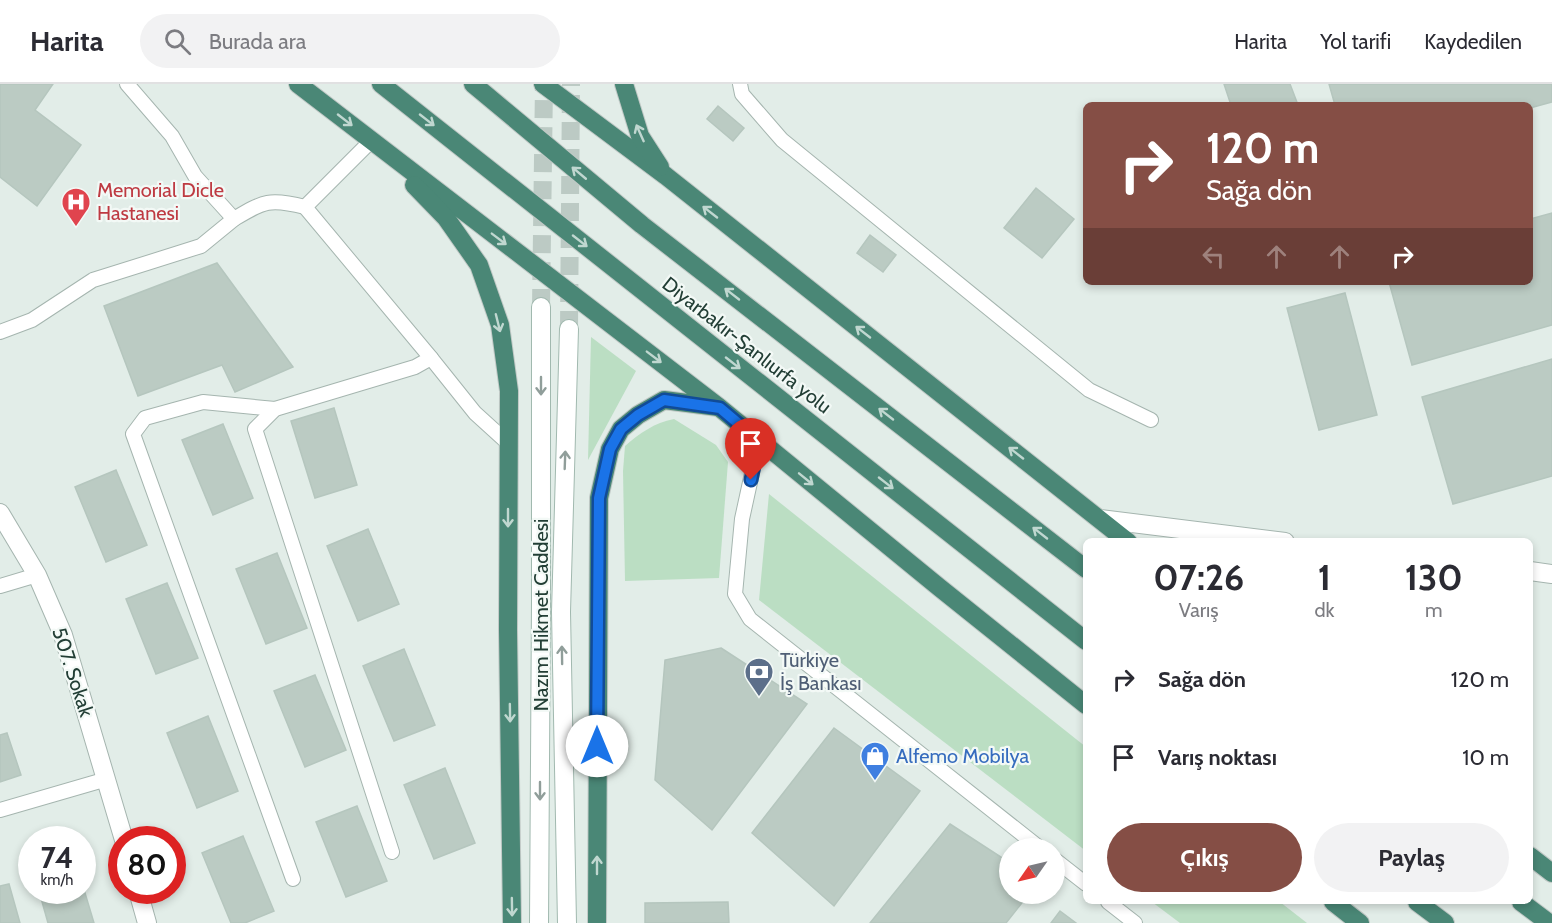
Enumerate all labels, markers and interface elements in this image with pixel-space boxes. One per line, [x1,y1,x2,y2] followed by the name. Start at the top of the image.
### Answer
[140,14,560,68] search box
[30,24,104,58] text: Harita
[161,25,194,58] icon: search
[209,28,306,55] text: Burada ara
[1234,29,1287,54] text: Harita
[1320,29,1391,54] text: Yol tarifi
[1424,29,1522,54] text: Kaydedilen
[336,113,352,126] one-way arrow
[419,114,435,127] one-way arrow
[1206,122,1319,174] text: 120 m
[634,124,645,142] one-way arrow
[1107,126,1185,204] icon: right
[571,166,587,179] one-way arrow
[1206,174,1312,207] text: Sağa dön
[97,178,224,225] place label: Memorial Dicle Hastanesi
[60,186,92,228] hospital icon: Memorial Dicle Hastanesi
[702,205,718,218] one-way arrow
[491,232,507,245] one-way arrow
[572,235,588,248] one-way arrow
[1197,240,1230,273] icon: left
[1260,240,1293,273] icon: ahead
[1323,240,1356,273] icon: ahead
[1386,240,1419,273] icon: right
[658,272,836,418] street label: Diyarbakır-Şanlıurfa yolu
[724,288,740,301] one-way arrow
[493,314,505,333] one-way arrow
[856,326,872,339] one-way arrow
[646,351,662,364] one-way arrow
[725,356,741,369] one-way arrow
[535,376,547,396] one-way arrow
[878,407,894,420] one-way arrow
[725,418,776,480] pin
[734,427,767,460] icon: arrive
[1009,447,1025,460] one-way arrow
[559,450,571,470] one-way arrow
[798,472,813,486] one-way arrow
[878,477,894,490] one-way arrow
[502,507,514,527] one-way arrow
[529,519,553,711] street label: Nazım Hikmet Caddesi
[1032,527,1048,540] one-way arrow
[1153,555,1244,599] text: 07:26
[1318,555,1331,599] text: 1
[1405,555,1463,599] text: 130
[1179,598,1219,622] text: Varış
[1314,598,1334,622] text: dk
[1425,598,1443,622] text: m
[47,624,99,720] street label: 507. Sokak
[556,645,568,665] one-way arrow
[780,648,862,695] place label: Türkiye İş Bankası
[743,656,775,698] bank icon: Türkiye İş Bankası
[1107,663,1140,696] icon: right
[1158,666,1246,693] text: Sağa dön
[1451,666,1509,693] text: 120 m
[504,702,516,722] one-way arrow
[565,714,629,778] position arrow
[859,740,891,782] shop icon: Alfemo Mobilya
[1107,741,1140,774] icon: arrive
[896,744,1029,768] place label: Alfemo Mobilya
[1158,744,1277,771] text: Varış noktası
[1462,744,1509,771] text: 10 m
[534,781,546,801] one-way arrow
[1107,823,1302,892] button: Çıkış
[1314,823,1509,892] button: Paylaş
[108,826,186,904] speed limit sign: 80
[999,838,1065,904] north arrow
[999,838,1065,904] map controls
[41,839,73,876] text: 74
[591,855,603,875] one-way arrow
[41,871,73,889] text: km/h
[506,897,518,917] one-way arrow

